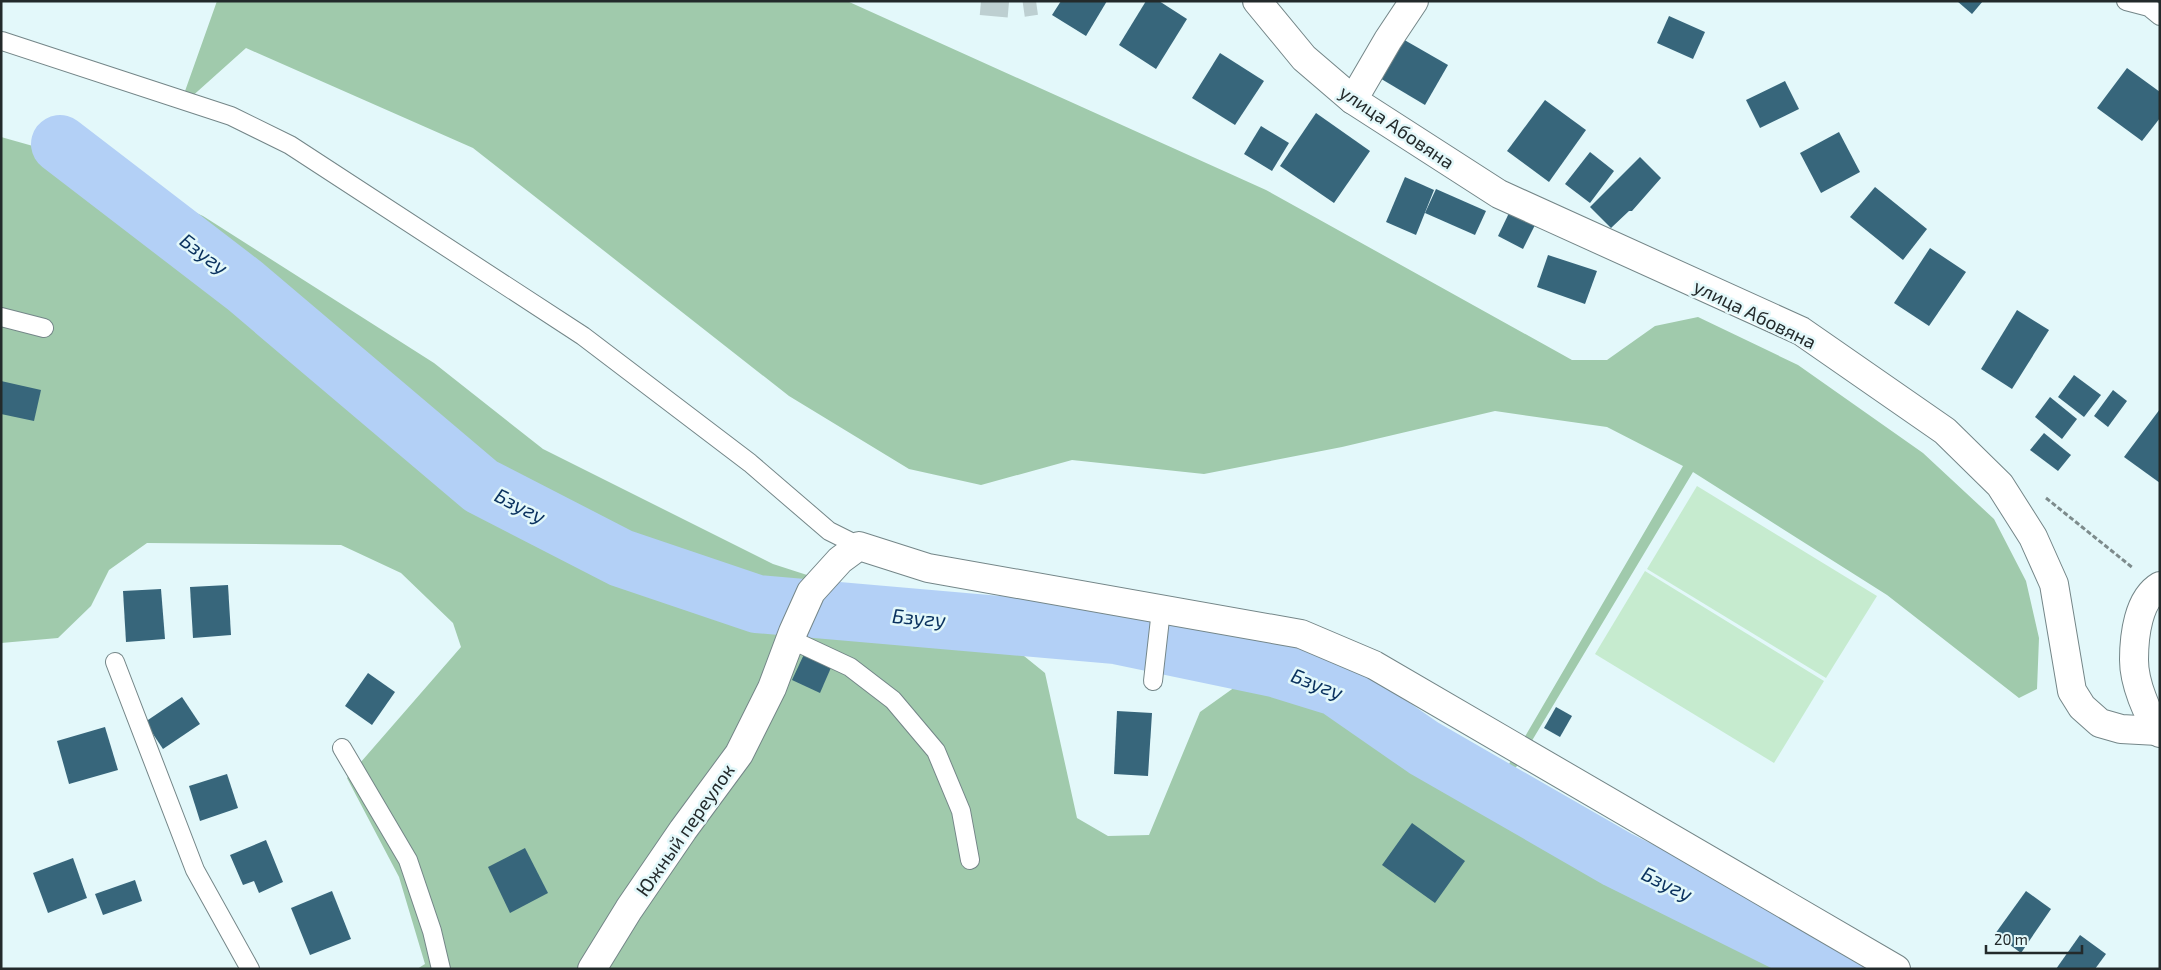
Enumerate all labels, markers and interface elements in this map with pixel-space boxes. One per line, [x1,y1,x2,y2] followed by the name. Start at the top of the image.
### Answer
[1335,80,1459,174] street label: улица Абовяна
[176,227,233,279] water label: Бзугу
[1690,274,1820,354] street label: улица Абовяна
[491,482,550,528] water label: Бзугу
[891,603,947,631] water label: Бзугу
[1288,662,1347,704] water label: Бзугу
[630,759,740,901] street label: Южный переулок
[1638,861,1697,906] water label: Бзугу
[1986,922,2082,954] scale bar
[1994,930,2028,948] text: 20 m

